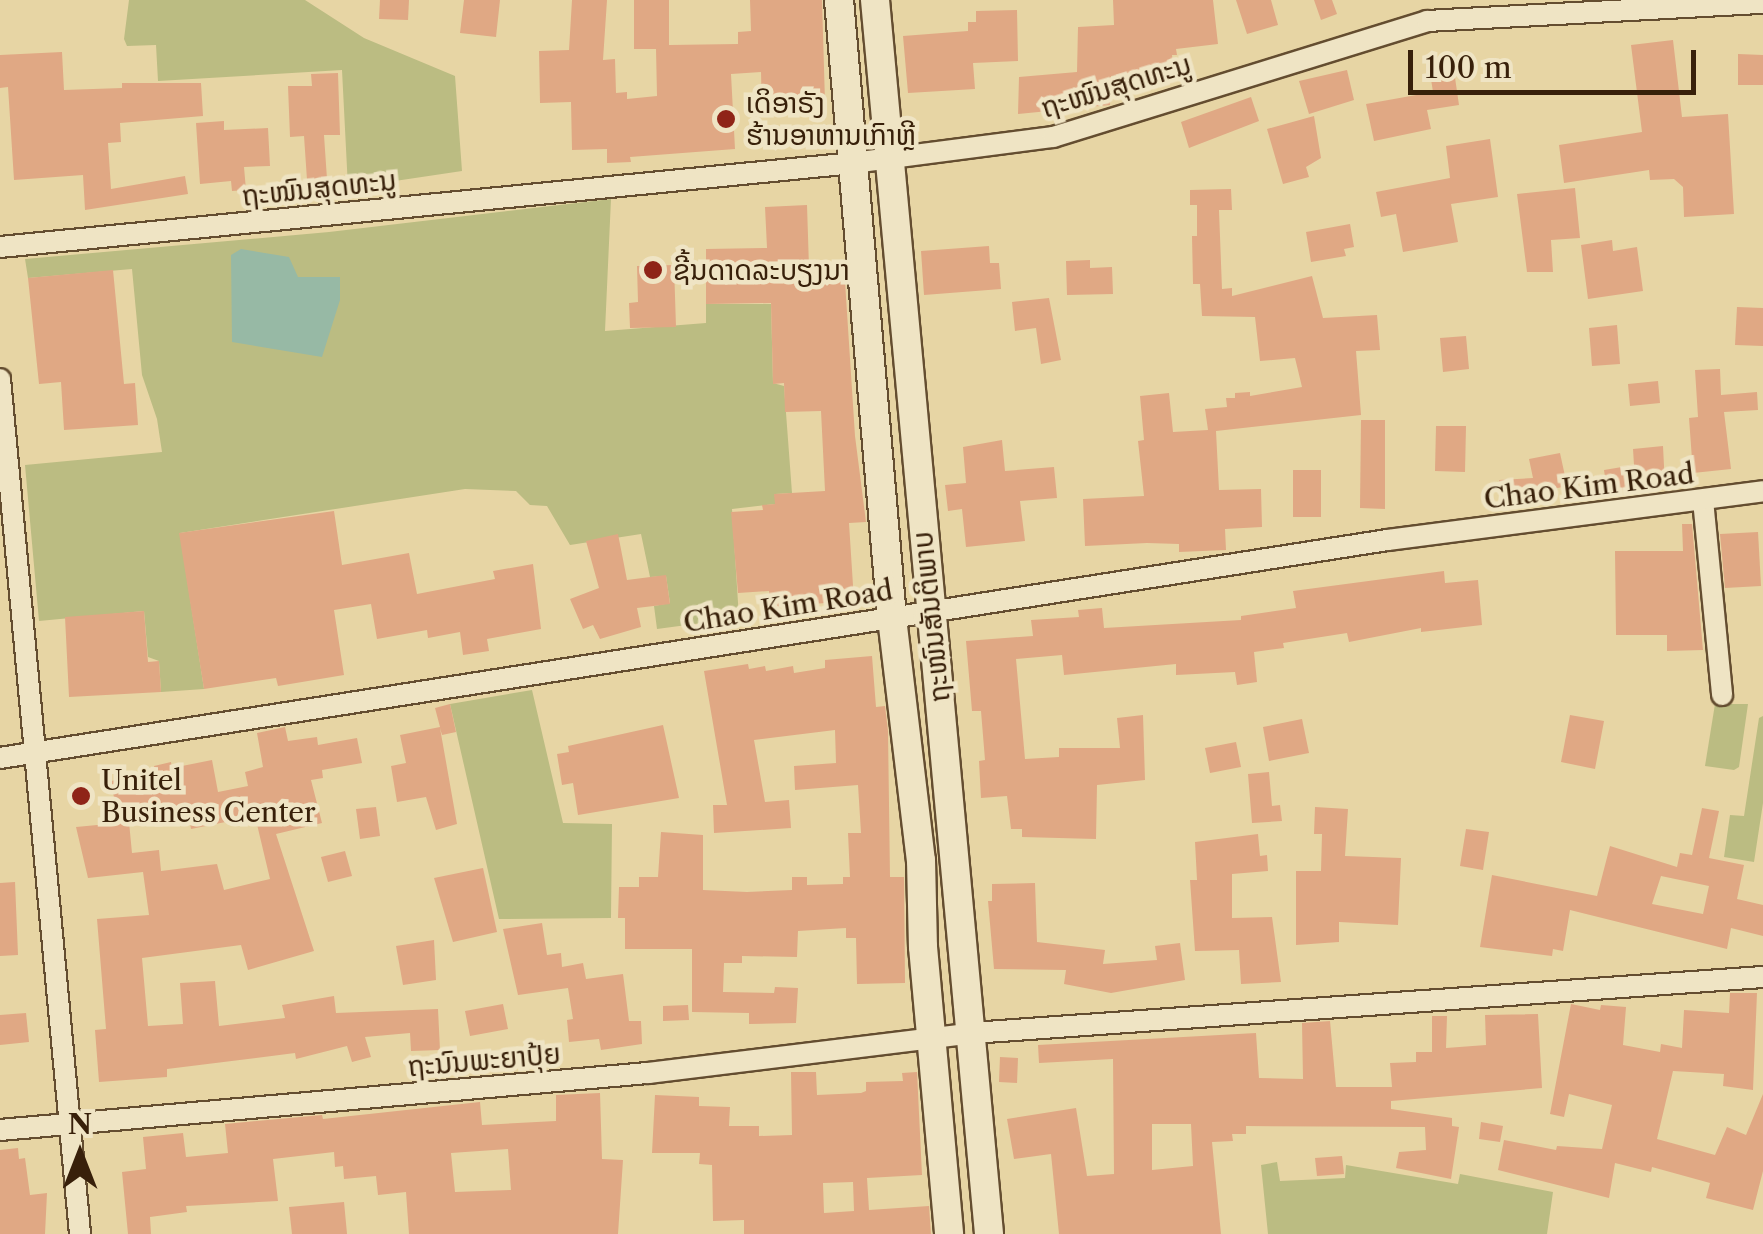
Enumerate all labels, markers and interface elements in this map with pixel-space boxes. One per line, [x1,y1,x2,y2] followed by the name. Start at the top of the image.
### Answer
[1413,30,1700,92] scale bar
[1037,47,1195,125] street label: ຖະໜົນສຸດທະນູ
[1425,49,1512,86] text: 100 m
[746,86,916,152] place label: ເດິອາຣັງ ຮ້ານອາຫານເກົາຫຼີ
[715,108,737,130] marker: ເດິອາຣັງ ຮ້ານອາຫານເກົາຫຼີ
[240,163,398,213] street label: ຖະໜົນສຸດທະນູ
[673,253,850,287] place label: ຊີ້ນດາດລະບຽງນາ
[642,259,664,281] marker: ຊີ້ນດາດລະບຽງນາ
[1482,456,1696,516] street label: Chao Kim Road
[905,530,957,704] street label: ຖະໜົນສັນຕິພາບ
[681,573,895,639] street label: Chao Kim Road
[101,763,316,829] place label: Unitel Business Center
[70,785,92,807] marker: Unitel Business Center
[406,1037,562,1083] street label: ຖະນົນພະຍາປຸ້ຍ
[30,1104,130,1204] north arrow
[68,1107,92,1141] text: N

